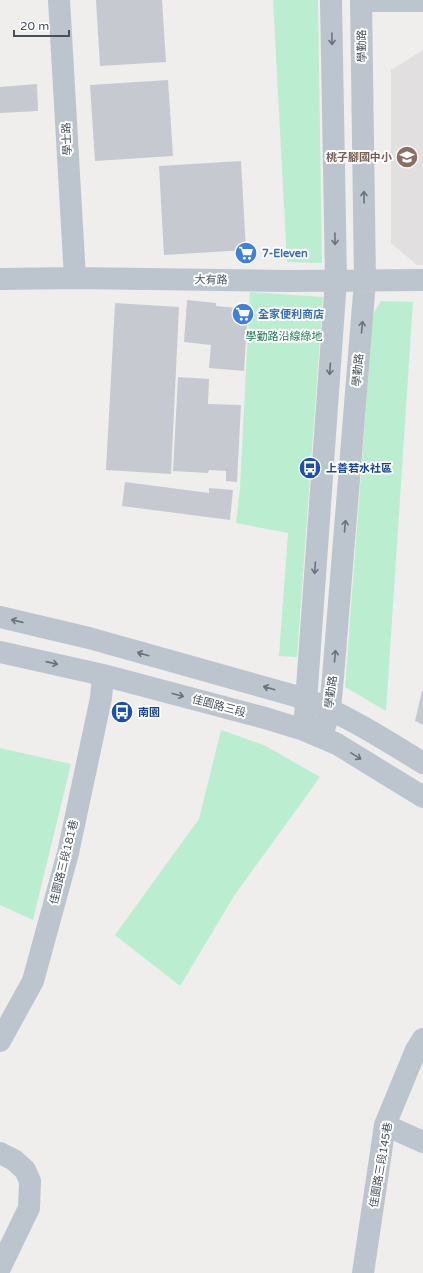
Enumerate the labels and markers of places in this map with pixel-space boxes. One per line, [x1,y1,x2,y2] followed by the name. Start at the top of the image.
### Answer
[394,144,420,170] school or university icon: 桃子腳國中小
[326,151,392,164] place label: 桃子腳國中小
[233,240,259,266] supermarket icon: 7-Eleven
[262,247,308,260] place label: 7-Eleven
[230,301,256,327] supermarket icon: 全家便利商店
[258,308,324,321] place label: 全家便利商店
[297,455,323,481] bus stop icon: 上善若水社區
[326,462,392,475] place label: 上善若水社區
[109,699,135,725] bus stop icon: 南園
[138,706,160,719] place label: 南園

